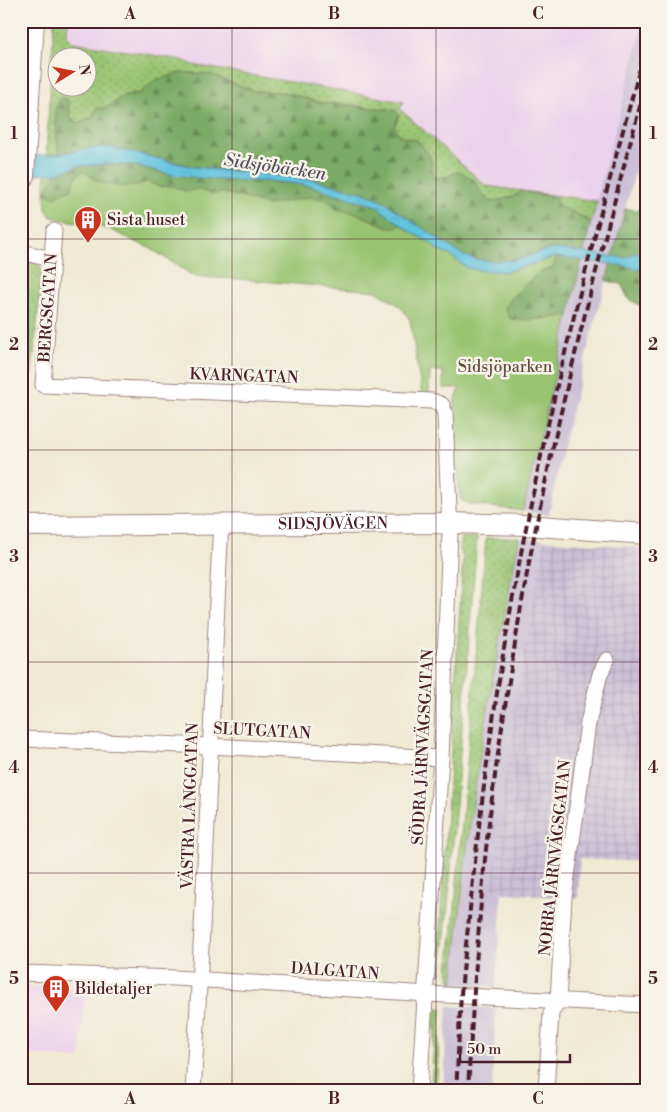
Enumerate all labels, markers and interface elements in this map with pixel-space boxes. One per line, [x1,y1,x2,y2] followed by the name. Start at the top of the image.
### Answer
[123,4,136,24] text: A
[328,4,340,24] text: B
[532,4,544,24] text: C
[48,48,98,98] north arrow
[74,63,94,77] text: N
[10,124,18,144] text: 1
[649,124,657,144] text: 1
[222,148,328,186] water label: Sidsjöbäcken
[73,205,103,244] building icon: Sista huset
[107,210,186,230] place label: Sista huset
[34,253,62,364] street label: BERGSGATAN
[9,335,19,355] text: 2
[648,335,658,355] text: 2
[458,357,553,377] park label: Sidsjöparken
[189,364,299,388] street label: KVARNGATAN
[278,512,388,534] street label: SIDSJÖVÄGEN
[9,547,19,567] text: 3
[648,547,658,567] text: 3
[406,648,438,845] street label: SÖDRA JÄRNVÄGSGATAN
[213,718,311,744] street label: SLUTGATAN
[175,722,203,891] street label: VÄSTRA LÅNGGATAN
[9,758,20,778] text: 4
[648,758,659,778] text: 4
[534,759,575,957] street label: NORRA JÄRNVÄGSGATAN
[290,958,380,984] street label: DALGATAN
[9,969,19,989] text: 5
[648,969,658,989] text: 5
[41,974,71,1013] building icon: Bildetaljer
[74,979,153,999] place label: Bildetaljer
[460,1032,570,1064] scale bar
[467,1040,501,1059] text: 50 m
[123,1089,136,1109] text: A
[328,1089,340,1109] text: B
[532,1089,544,1109] text: C

